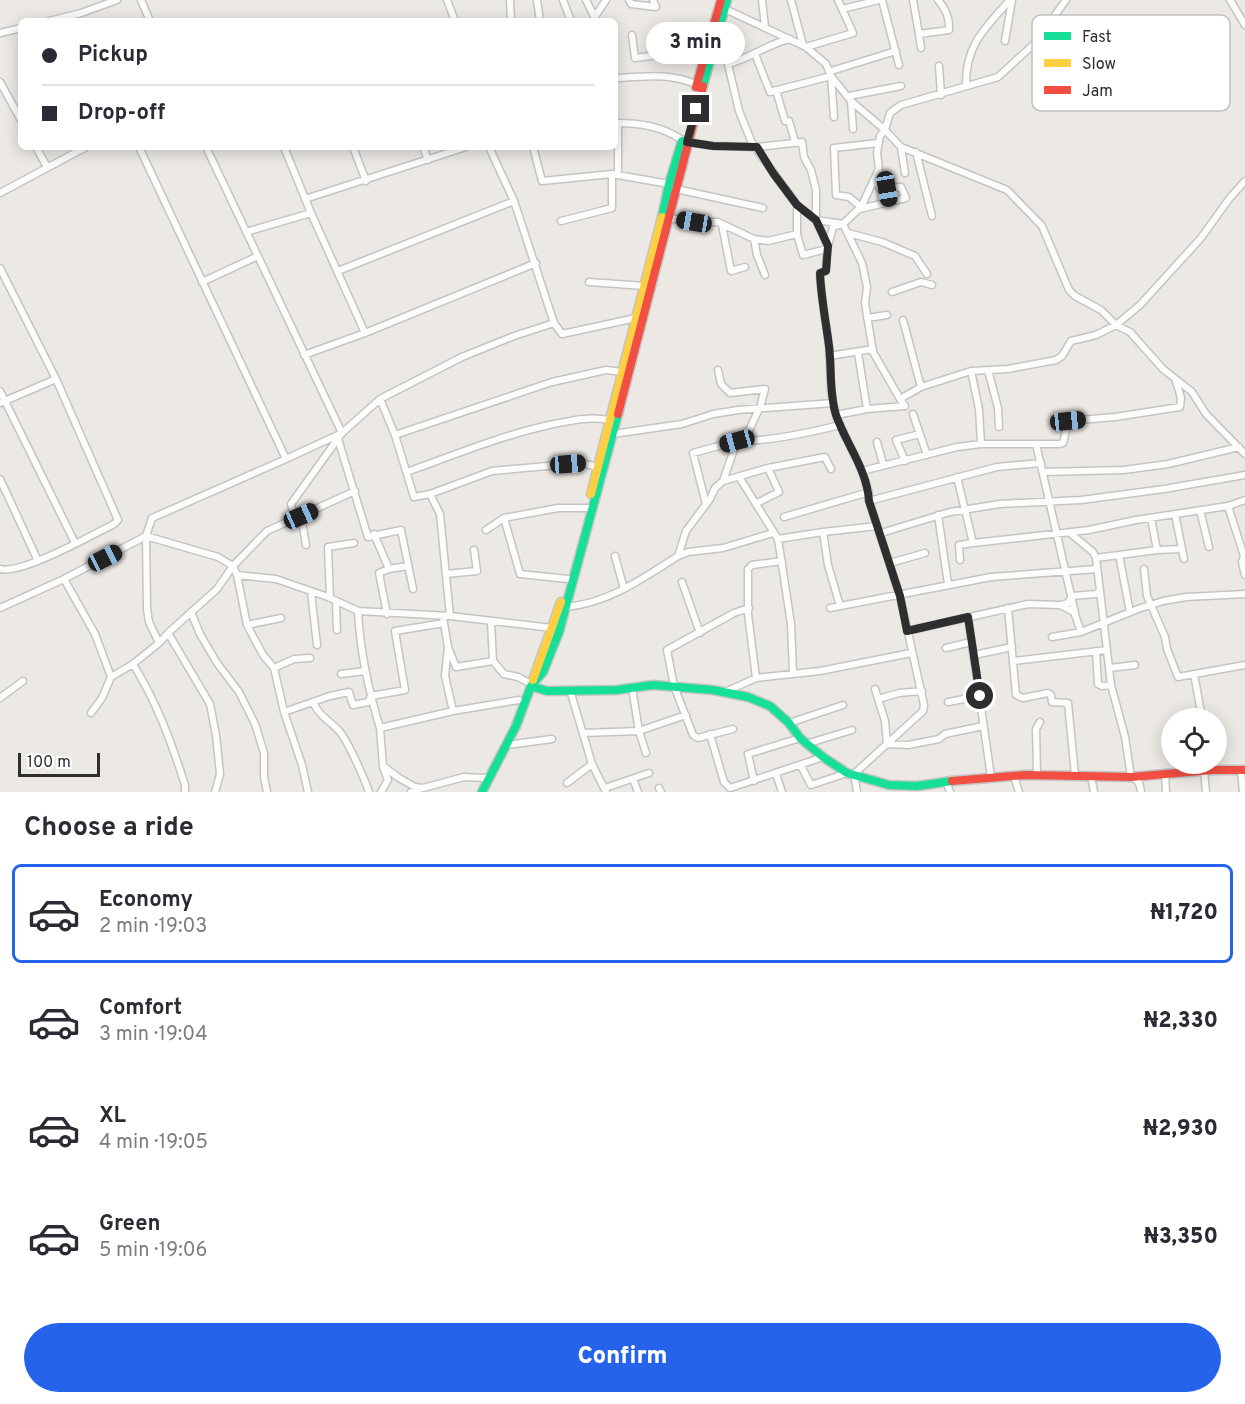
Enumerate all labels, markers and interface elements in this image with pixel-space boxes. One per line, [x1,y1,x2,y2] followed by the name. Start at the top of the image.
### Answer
[1032,15,1230,111] legend
[646,22,746,64] callout: 3 min
[1082,28,1112,48] text: Fast
[669,30,722,56] text: 3 min
[78,42,148,69] text: Pickup
[1082,55,1116,75] text: Slow
[1082,82,1113,102] text: Jam
[682,95,709,122] route end
[78,100,165,127] text: Drop-off
[875,170,899,208] car
[675,210,713,234] car
[1049,410,1087,432] car
[717,428,757,454] car
[549,454,587,474] car
[281,500,321,532] car
[85,542,125,574] car
[966,682,993,709] route start
[1161,708,1227,774] map controls
[1161,708,1227,774] button: locate
[18,750,100,778] scale bar
[27,753,71,773] text: 100 m
[24,811,194,845] text: Choose a ride
[27,887,81,941] icon: car
[99,887,193,914] text: Economy
[1150,900,1218,927] text: ₦1,720
[99,914,207,940] text: 2 min · 19:03
[27,995,81,1049] icon: car
[99,995,182,1022] text: Comfort
[1143,1008,1218,1035] text: ₦2,330
[99,1022,208,1048] text: 3 min · 19:04
[27,1103,81,1157] icon: car
[99,1103,126,1130] text: XL
[1143,1116,1218,1143] text: ₦2,930
[99,1130,208,1156] text: 4 min · 19:05
[27,1211,81,1265] icon: car
[99,1211,161,1238] text: Green
[1144,1224,1218,1251] text: ₦3,350
[99,1238,207,1264] text: 5 min · 19:06
[24,1323,1221,1392] button: Confirm

